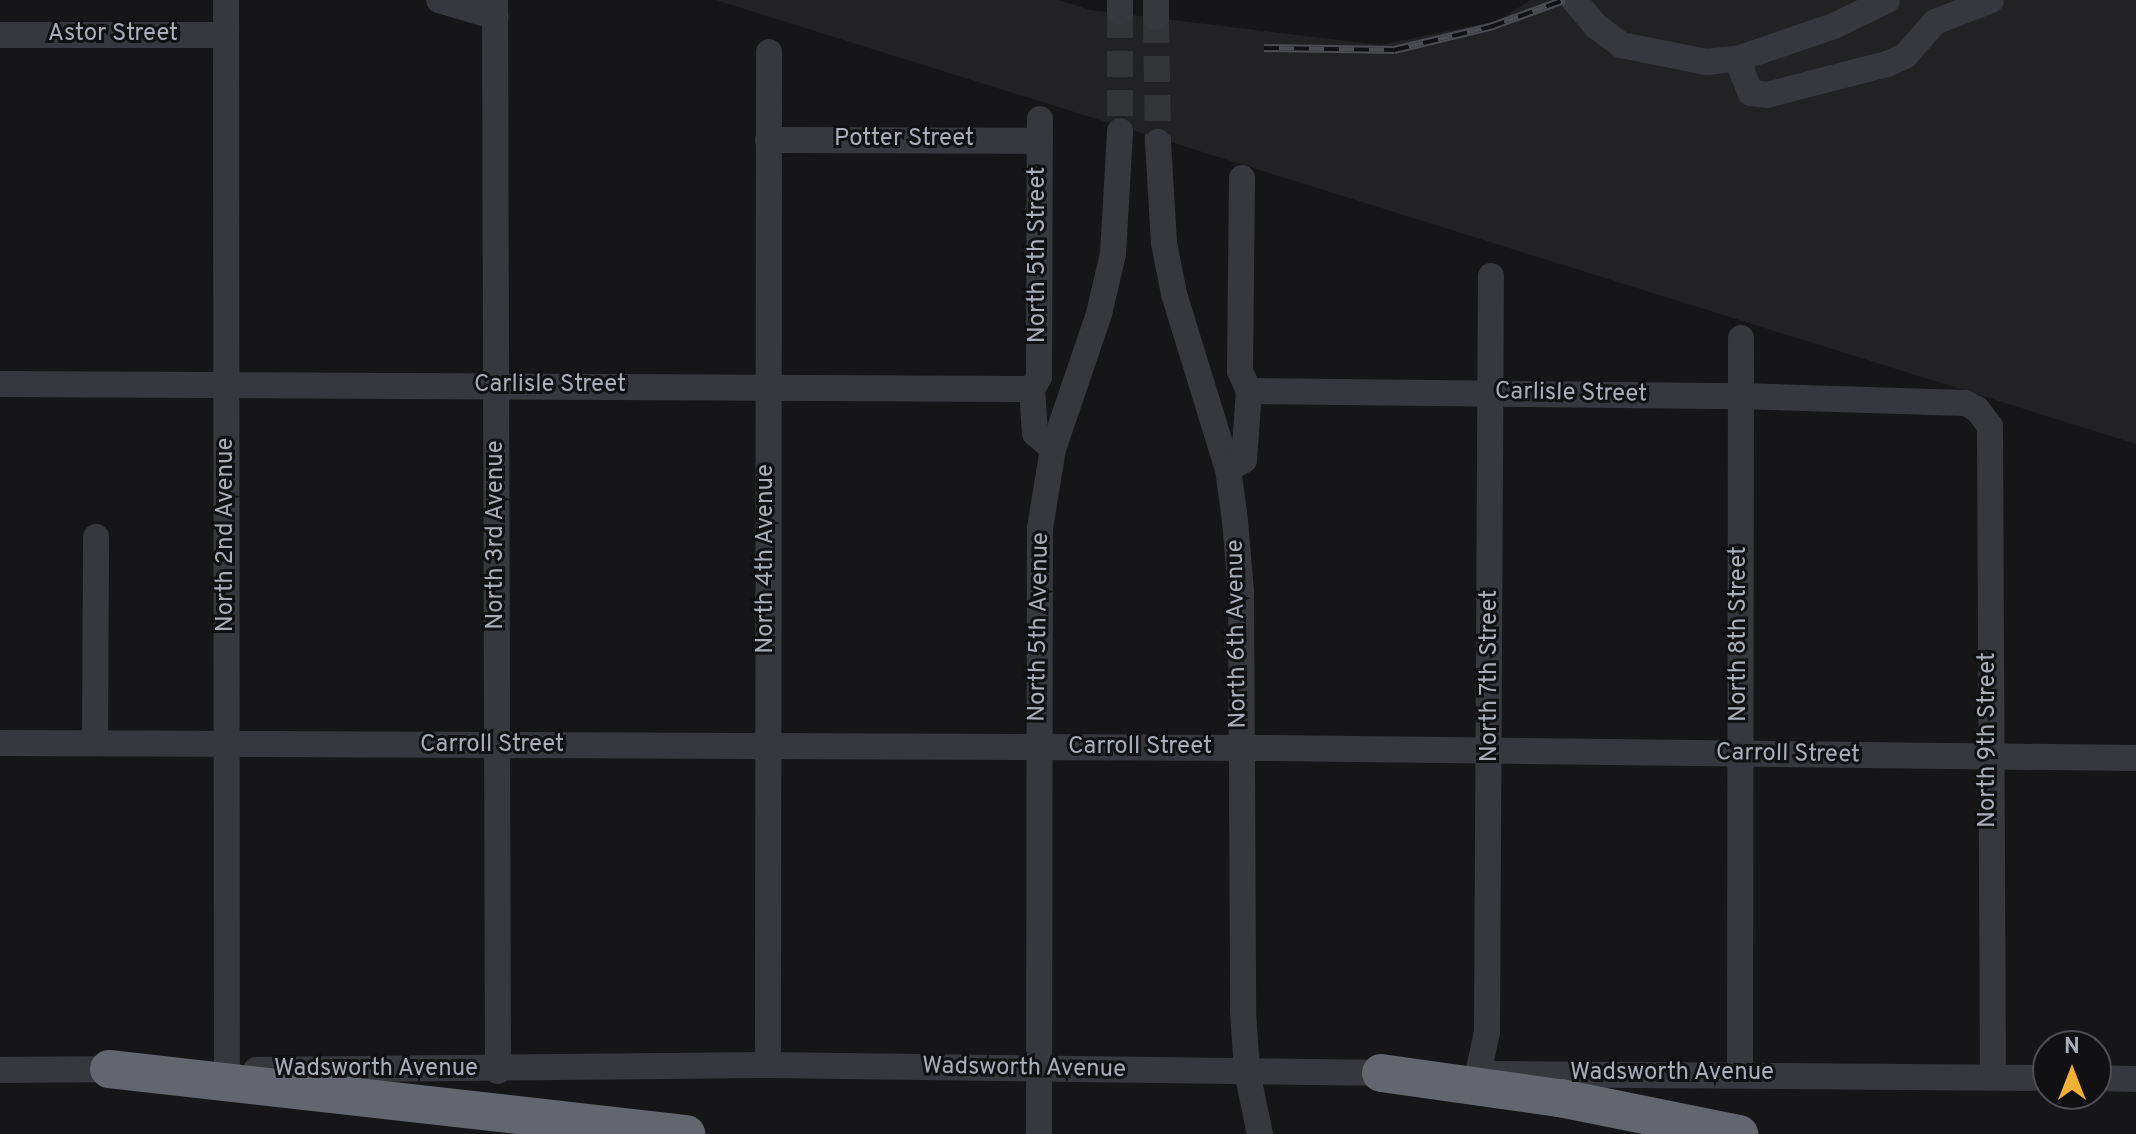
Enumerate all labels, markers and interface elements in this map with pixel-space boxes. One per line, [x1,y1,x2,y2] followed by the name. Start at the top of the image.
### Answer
[48,21,178,49] street label: Astor Street
[834,126,974,154] street label: Potter Street
[1025,167,1053,343] street label: North 5th Street
[474,372,626,400] street label: Carlisle Street
[1495,378,1647,410] street label: Carlisle Street
[213,437,241,633] street label: North 2nd Avenue
[483,440,511,630] street label: North 3rd Avenue
[753,464,781,654] street label: North 4th Avenue
[1024,531,1056,723] street label: North 5th Avenue
[1222,539,1254,729] street label: North 6th Avenue
[1726,546,1754,722] street label: North 8th Street
[1477,589,1505,763] street label: North 7th Street
[1975,652,2003,828] street label: North 9th Street
[420,732,564,760] street label: Carroll Street
[1068,734,1212,762] street label: Carroll Street
[1716,739,1860,771] street label: Carroll Street
[2032,1030,2112,1110] north arrow
[2064,1034,2080,1061] text: N
[921,1053,1127,1085] street label: Wadsworth Avenue
[274,1056,478,1084] street label: Wadsworth Avenue
[1570,1060,1774,1088] street label: Wadsworth Avenue

